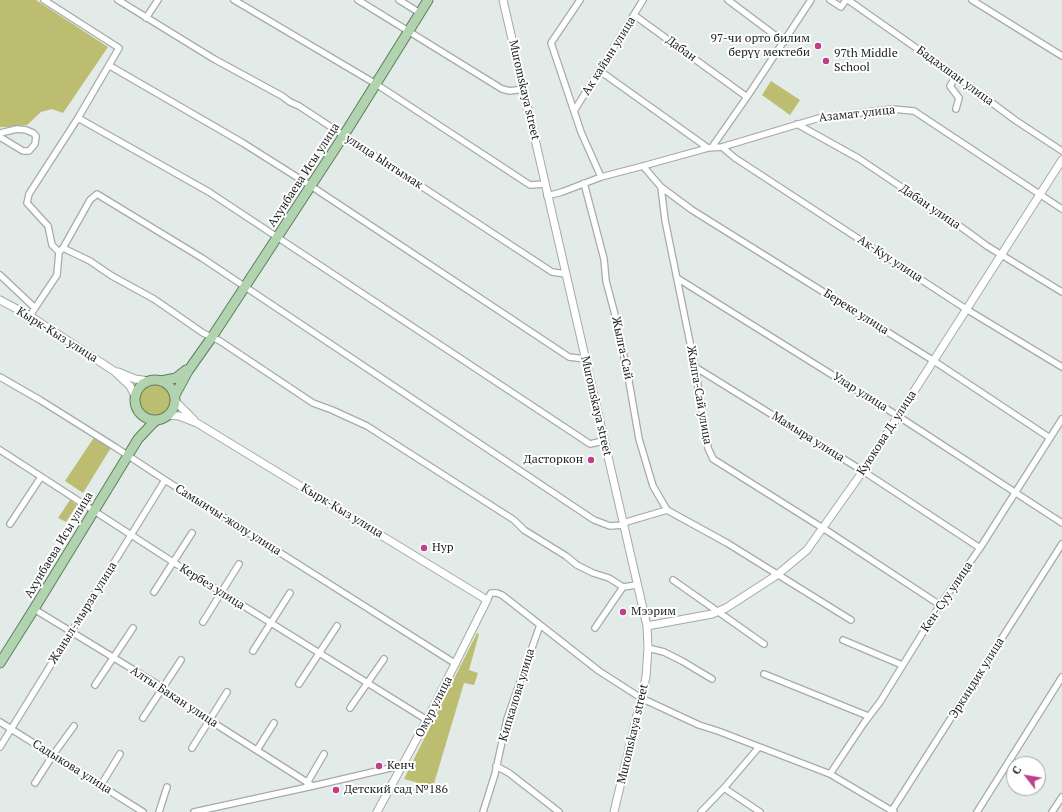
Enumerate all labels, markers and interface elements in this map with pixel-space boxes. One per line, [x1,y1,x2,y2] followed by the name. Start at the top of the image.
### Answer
[579,14,639,98] street label: Ак кайын улица
[711,32,810,60] place label: 97-чи орто билим берүү мектеби
[663,33,699,65] street label: Дабан
[505,39,543,141] street label: Muromskaya street
[813,41,823,51] marker: 97-чи орто билим берүү мектеби
[914,43,996,109] street label: Бадахшан улица
[834,47,898,75] place label: 97th Middle School
[821,56,831,66] marker: 97th Middle School
[818,103,896,125] street label: Азамат улица
[265,120,343,230] street label: Ахунбаева Исы улица
[342,132,426,192] street label: улица Ынтымак
[897,181,963,233] street label: Дабан улица
[855,233,925,285] street label: Ак-Куу улица
[821,286,891,338] street label: Береке улица
[14,304,100,366] street label: Кырк-Кыз улица
[608,315,636,381] street label: Жылга-Сай
[683,344,715,446] street label: Жылга-Сай улица
[577,355,615,457] street label: Muromskaya street
[830,369,890,415] street label: Улар улица
[854,388,920,478] street label: Куюкова Д. улица
[769,409,847,465] street label: Мамыра улица
[524,453,583,467] place label: Дасторкон
[586,455,596,465] marker: Дасторкон
[172,481,284,559] street label: Самынчы-жолу улица
[298,481,386,541] street label: Кырк-Кыз улица
[22,489,96,601] street label: Ахунбаева Исы улица
[432,541,454,555] place label: Нур
[419,543,429,553] marker: Нур
[46,559,120,667] street label: Жаныл-мырза улица
[918,559,976,635] street label: Кен-Суу улица
[177,561,247,613] street label: Кербез улица
[631,605,676,619] place label: Мээрим
[618,607,628,617] marker: Мээрим
[946,635,1008,721] street label: Эркиндик улица
[496,647,538,743] street label: Кипкалова улица
[127,663,221,731] street label: Алты Бакан улица
[412,674,456,740] street label: Омур улица
[614,683,652,785] street label: Muromskaya street
[30,737,114,797] street label: Садыкова улица
[1006,756,1046,796] north arrow
[387,759,414,773] place label: Кенч
[374,761,384,771] marker: Кенч
[1009,764,1024,777] text: С
[344,783,448,797] place label: Детский сад №186
[331,785,341,795] marker: Детский сад №186

